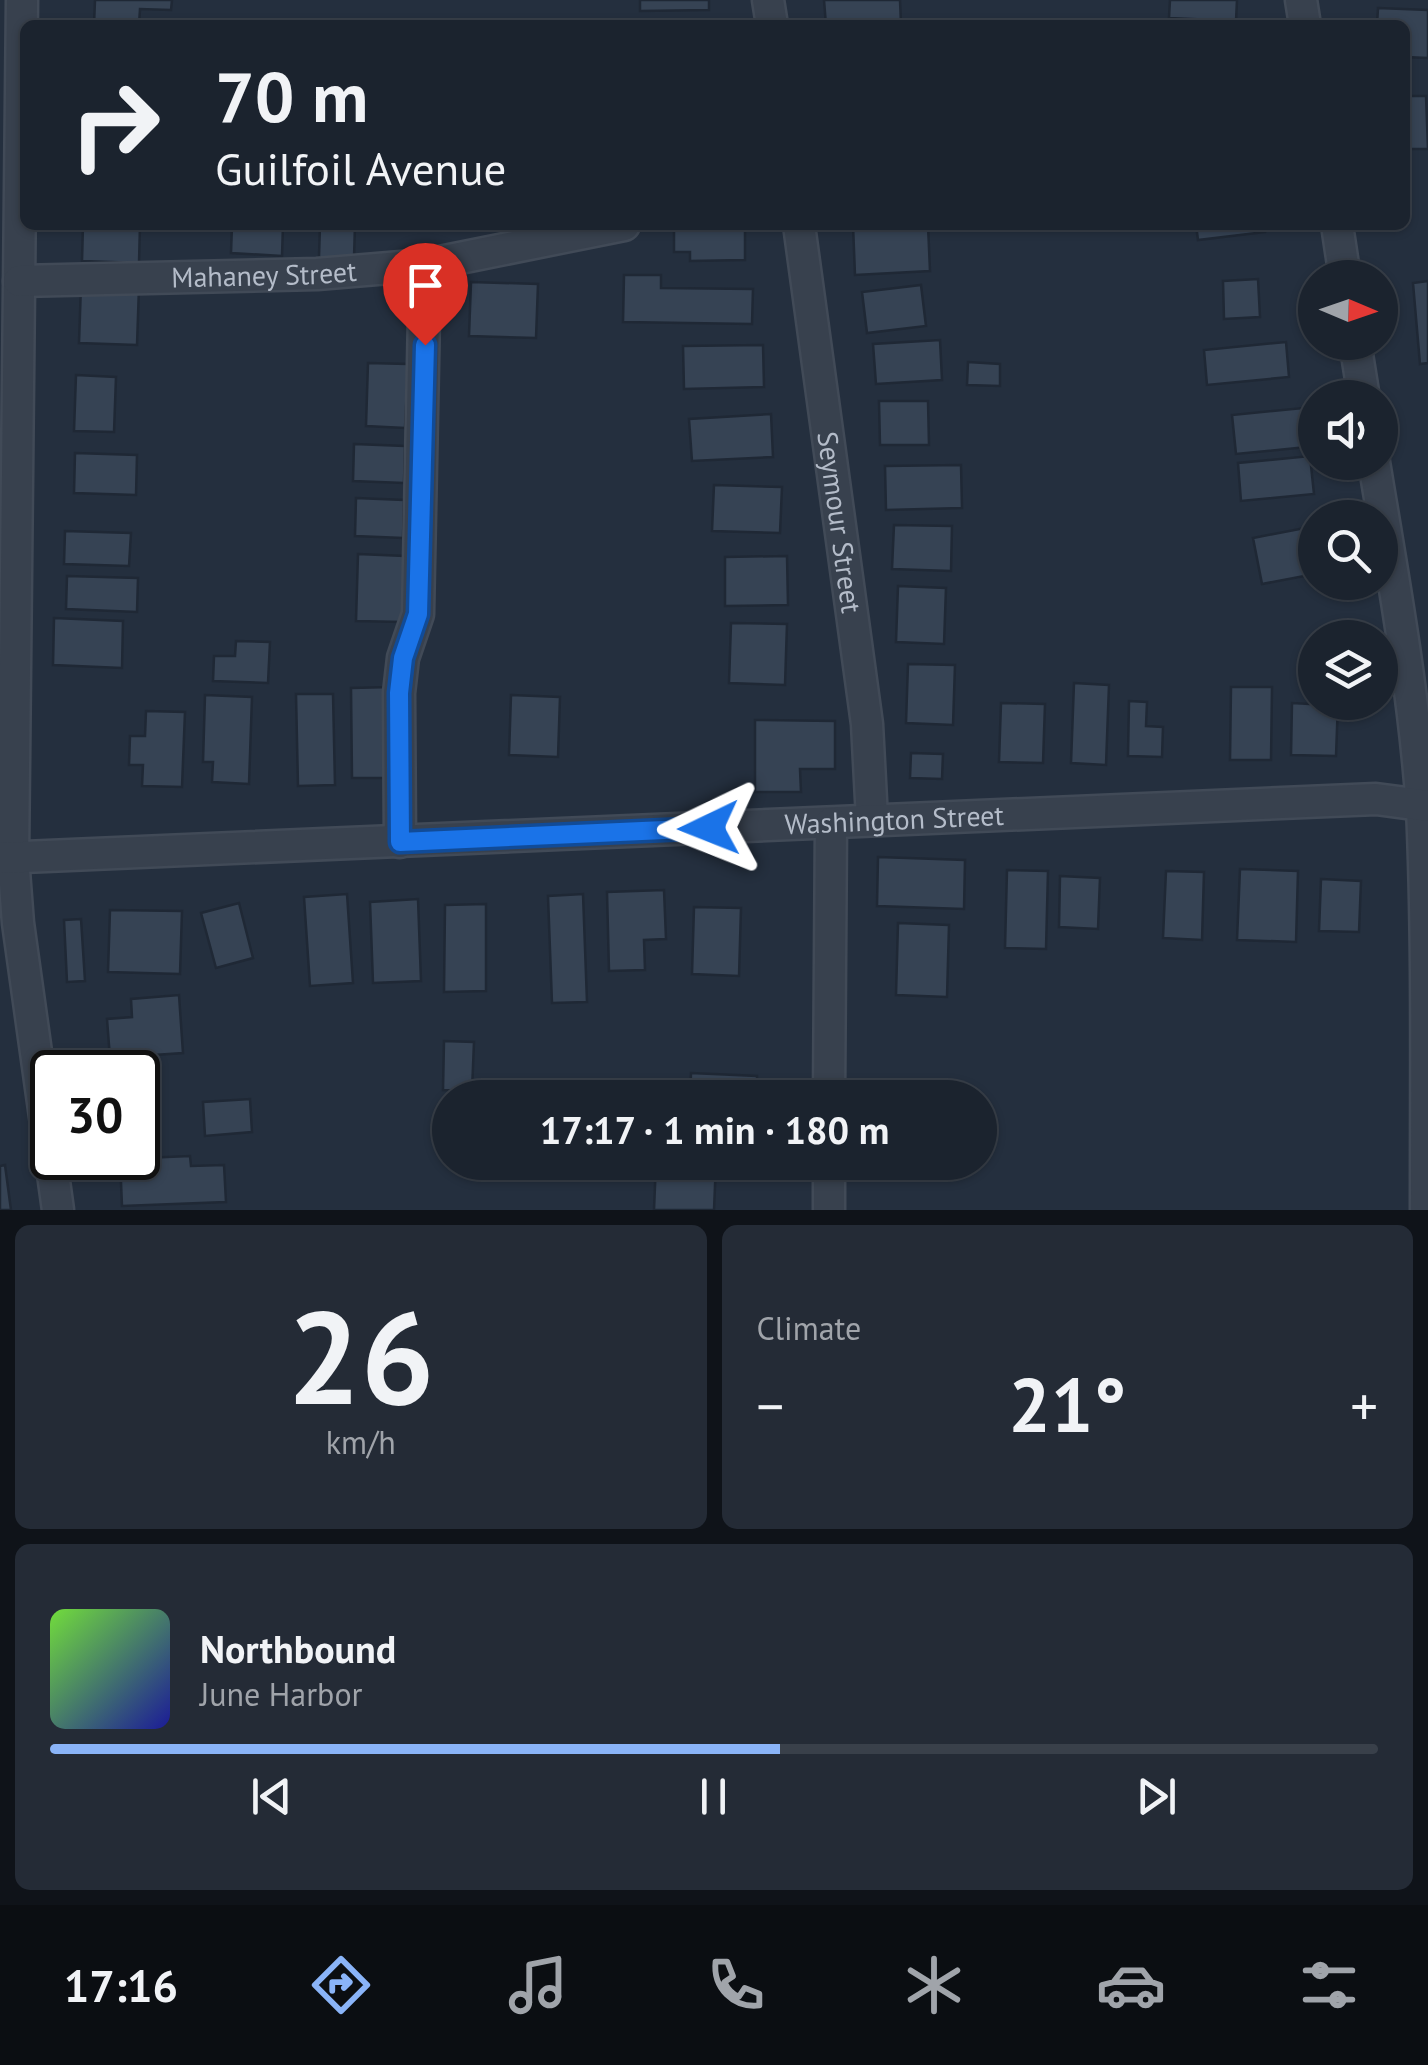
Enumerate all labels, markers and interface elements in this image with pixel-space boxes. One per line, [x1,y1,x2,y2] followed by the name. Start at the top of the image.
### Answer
[215,51,368,141] text: 70 m
[50,60,180,190] icon: right
[215,139,506,197] text: Guilfoil Avenue
[383,243,468,346] pin
[171,252,358,295] street label: Mahaney Street
[398,258,453,313] icon: arrive
[1298,260,1398,360] north arrow
[1298,260,1398,720] map controls
[1298,380,1398,480] button: sound
[809,429,871,616] street label: Seymour Street
[1298,500,1398,600] button: search
[1298,620,1398,720] button: layers
[657,776,761,880] position arrow
[784,796,1005,842] street label: Washington Street
[30,1050,160,1180] speed limit sign: 30
[540,1105,889,1154] text: 17:17 · 1 min · 180 m
[287,1272,434,1440] text: 26
[757,1307,861,1349] text: Climate
[1008,1356,1126,1453] text: 21°
[757,1370,784,1441] text: −
[1350,1370,1378,1441] text: +
[326,1421,396,1463] text: km/h
[200,1624,396,1673] text: Northbound
[200,1673,362,1715] text: June Harbor
[244,1769,299,1824] icon: previous
[686,1769,741,1824] icon: pause
[1129,1769,1184,1824] icon: next
[306,1950,376,2020] icon: directions
[503,1950,573,2020] icon: music
[701,1950,771,2020] icon: phone
[899,1950,969,2020] icon: climate
[1096,1950,1166,2020] icon: car
[1294,1950,1364,2020] icon: filters
[64,1956,178,2014] text: 17:16

